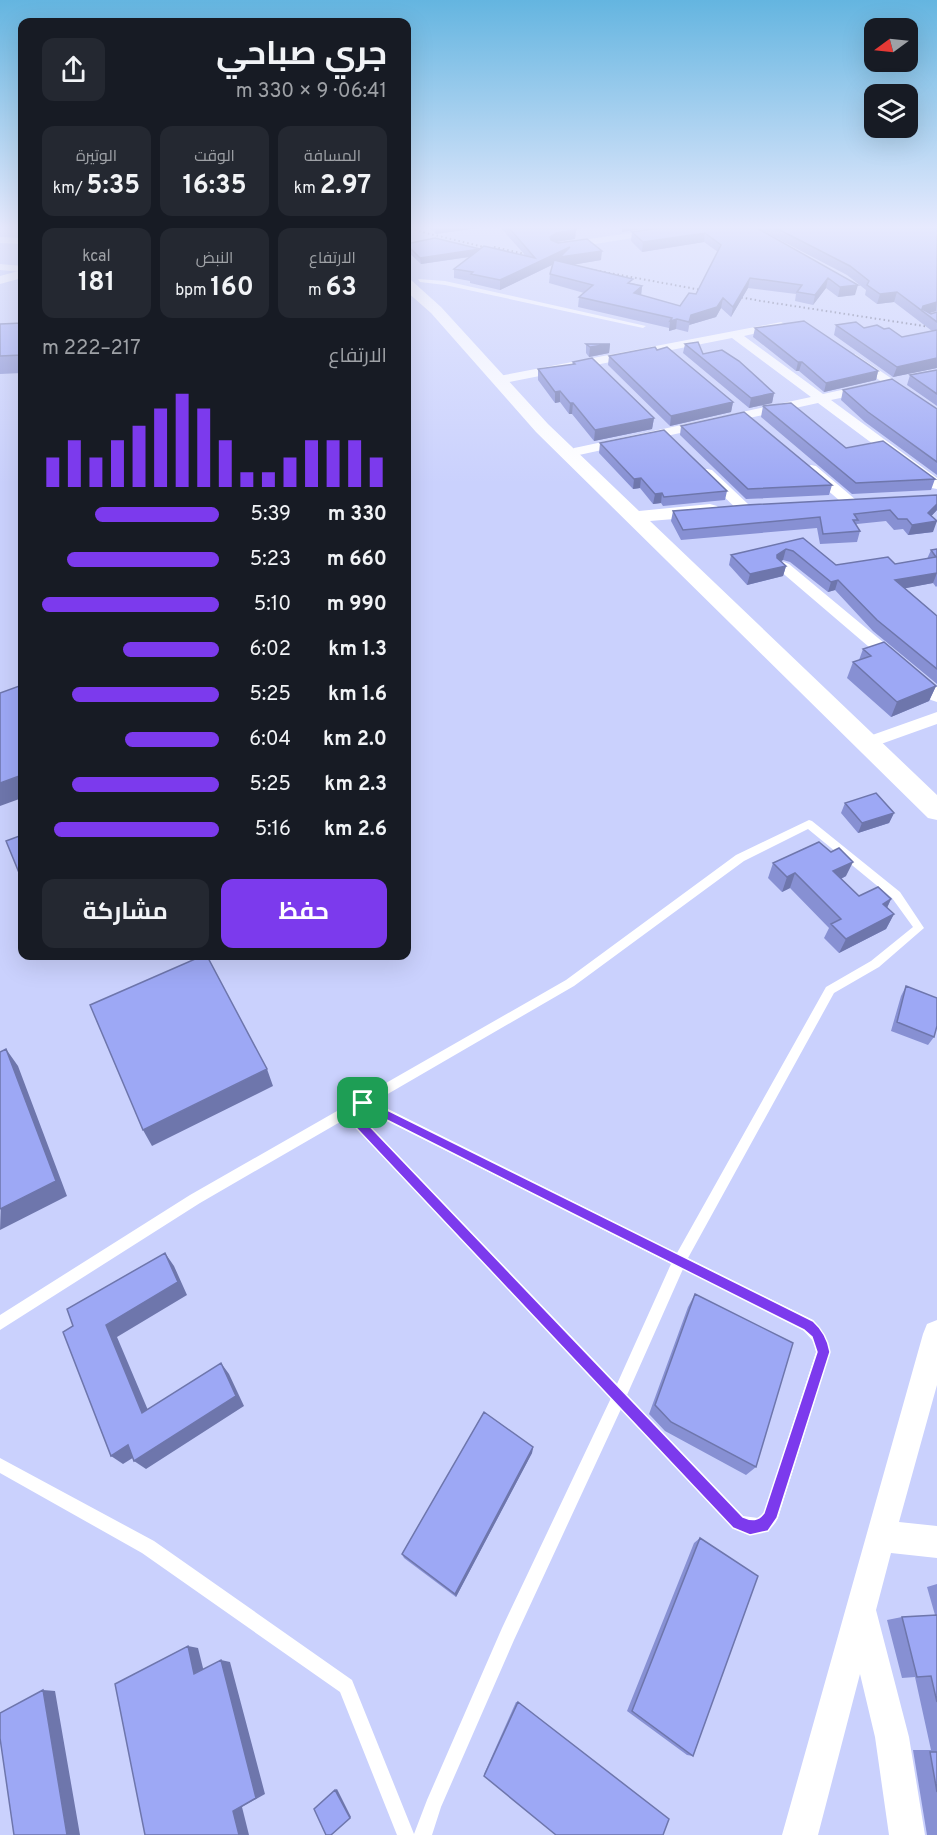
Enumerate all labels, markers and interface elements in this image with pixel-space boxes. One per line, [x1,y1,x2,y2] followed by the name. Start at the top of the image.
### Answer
[864,18,918,72] north arrow
[864,18,918,138] map controls
[216,35,387,77] text: جري صباحي
[42,38,105,101] button: share
[236,79,387,105] text: 06:41 · 9 × 330 m
[864,84,918,138] button: layers
[76,147,117,167] text: الوتيرة
[194,147,235,167] text: الوقت
[304,147,361,167] text: المسافة
[87,170,140,203] text: 5:35
[182,170,247,203] text: 16:35
[320,170,371,203] text: 2.97
[53,179,87,199] text: /km
[294,179,320,199] text: km
[82,247,111,267] text: kcal
[196,249,233,269] text: النبض
[309,249,356,269] text: الارتفاع
[78,267,115,300] text: 181
[210,272,254,305] text: 160
[325,272,357,305] text: 63
[175,281,210,301] text: bpm
[308,281,325,301] text: m
[42,336,141,362] text: 217–222 m
[328,344,387,370] text: الارتفاع
[251,502,291,528] text: 5:39
[328,502,387,528] text: 330 m
[250,547,291,573] text: 5:23
[327,547,387,573] text: 660 m
[254,592,291,618] text: 5:10
[327,592,387,618] text: 990 m
[249,637,291,663] text: 6:02
[328,637,387,663] text: 1.3 km
[249,682,291,708] text: 5:25
[328,682,387,708] text: 1.6 km
[249,727,291,753] text: 6:04
[323,727,387,753] text: 2.0 km
[249,772,291,798] text: 5:25
[324,772,387,798] text: 2.3 km
[255,817,291,843] text: 5:16
[324,817,387,843] text: 2.6 km
[42,879,209,948] button: مشاركة
[221,879,387,948] button: حفظ
[337,1077,388,1128] pin
[346,1086,379,1119] icon: arrive

